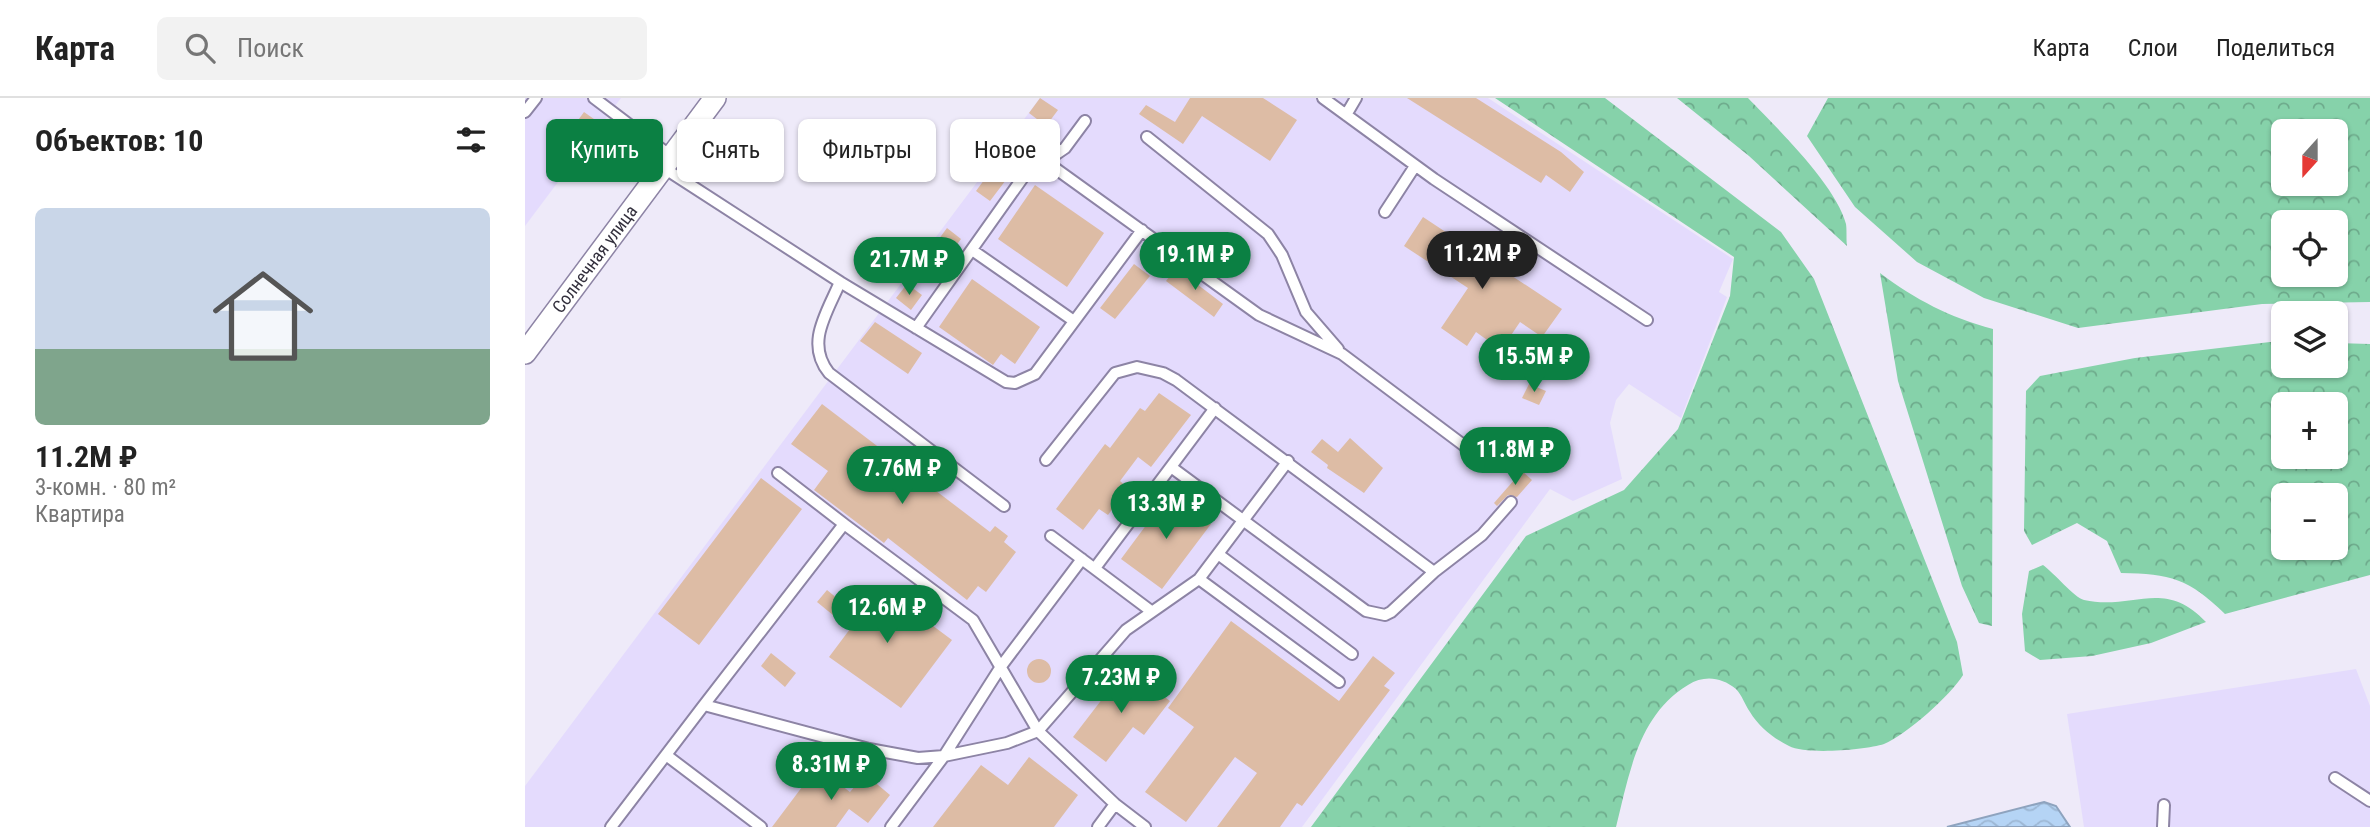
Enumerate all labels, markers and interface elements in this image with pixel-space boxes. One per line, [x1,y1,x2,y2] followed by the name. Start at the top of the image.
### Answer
[157,17,647,80] search box
[35,29,115,68] text: Карта
[181,29,219,67] icon: search
[237,33,304,63] text: Поиск
[2032,34,2090,62] text: Карта
[2128,34,2178,62] text: Слои
[2216,34,2335,62] text: Поделиться
[546,119,663,182] chip: Купить
[677,119,784,182] chip: Снять
[798,119,936,182] chip: Фильтры
[950,119,1060,182] chip: Новое
[2271,119,2349,196] north arrow
[2271,119,2348,560] map controls
[452,121,490,159] icon: filters
[35,123,203,158] text: Объектов: 10
[548,201,641,317] street label: Солнечная улица
[2271,210,2348,287] button: locate
[1130,232,1260,292] pin: 19.1M ₽
[1417,232,1547,291] pin: 11.2M ₽
[844,238,974,297] pin: 21.7M ₽
[1443,240,1521,267] text: 11.2M ₽
[1156,241,1234,268] text: 19.1M ₽
[870,246,948,273] text: 21.7M ₽
[200,253,326,379] icon: home
[2271,301,2348,378] button: layers
[1469,334,1599,394] pin: 15.5M ₽
[1495,343,1573,370] text: 15.5M ₽
[2271,392,2348,469] button: +
[1450,428,1580,487] pin: 11.8M ₽
[1476,436,1554,463] text: 11.8M ₽
[35,439,138,474] text: 11.2M ₽
[837,446,967,506] pin: 7.76M ₽
[863,455,941,482] text: 7.76M ₽
[35,474,176,501] text: 3-комн. · 80 m²
[1101,482,1231,541] pin: 13.3M ₽
[2271,483,2348,560] button: −
[1127,490,1205,517] text: 13.3M ₽
[35,501,125,528] text: Квартира
[822,586,952,645] pin: 12.6M ₽
[848,594,926,621] text: 12.6M ₽
[1056,656,1186,715] pin: 7.23M ₽
[1082,664,1160,691] text: 7.23M ₽
[766,742,896,802] pin: 8.31M ₽
[792,751,870,778] text: 8.31M ₽

